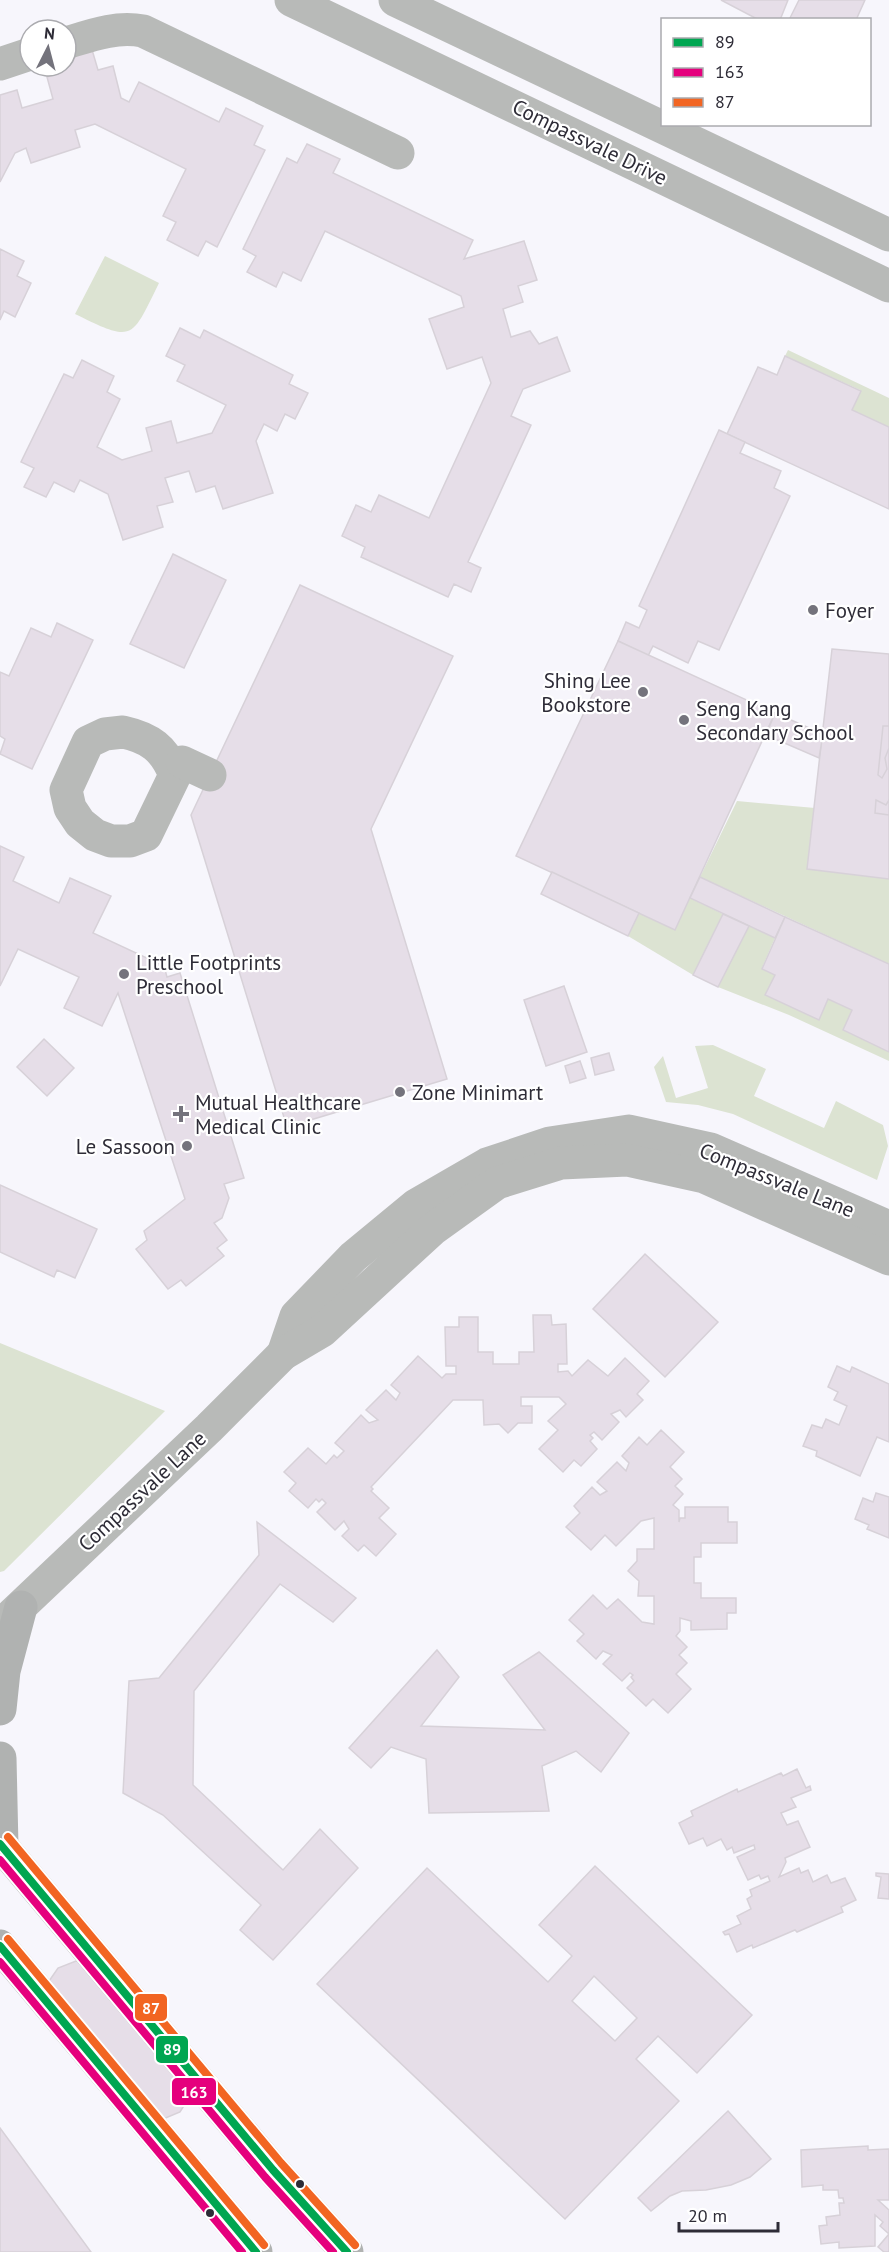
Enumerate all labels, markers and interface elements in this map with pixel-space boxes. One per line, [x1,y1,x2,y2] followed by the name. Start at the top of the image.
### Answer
[18,18,78,78] north arrow
[661,18,871,126] legend
[43,23,56,44] text: N
[715,30,735,53] text: 89
[715,60,744,83] text: 163
[715,90,735,113] text: 87
[508,93,672,191] street label: Compassvale Drive
[825,597,874,624] place label: Foyer
[806,603,820,617] marker: Foyer
[541,667,631,718] place label: Shing Lee Bookstore
[636,685,650,699] marker: Shing Lee Bookstore
[696,695,854,746] place label: Seng Kang Secondary School
[677,713,691,727] marker: Seng Kang Secondary School
[136,949,281,1000] place label: Little Footprints Preschool
[117,967,131,981] marker: Little Footprints Preschool
[412,1079,543,1106] place label: Zone Minimart
[393,1085,407,1099] marker: Zone Minimart
[195,1089,361,1140] place label: Mutual Healthcare Medical Clinic
[172,1105,190,1123] marker: Mutual Healthcare Medical Clinic
[76,1133,175,1160] place label: Le Sassoon
[695,1137,859,1223] street label: Compassvale Lane
[180,1139,194,1153] marker: Le Sassoon
[72,1425,212,1557] street label: Compassvale Lane
[134,1993,168,2022] line badge: 87
[142,1998,160,2018] text: 87
[155,2035,189,2064] line badge: 89
[163,2039,181,2059] text: 89
[171,2077,217,2106] line badge: 163
[180,2082,208,2102] text: 163
[294,2178,306,2190] unlabelled marker
[679,2195,778,2233] scale bar
[688,2204,727,2227] text: 20 m
[204,2207,216,2219] unlabelled marker

